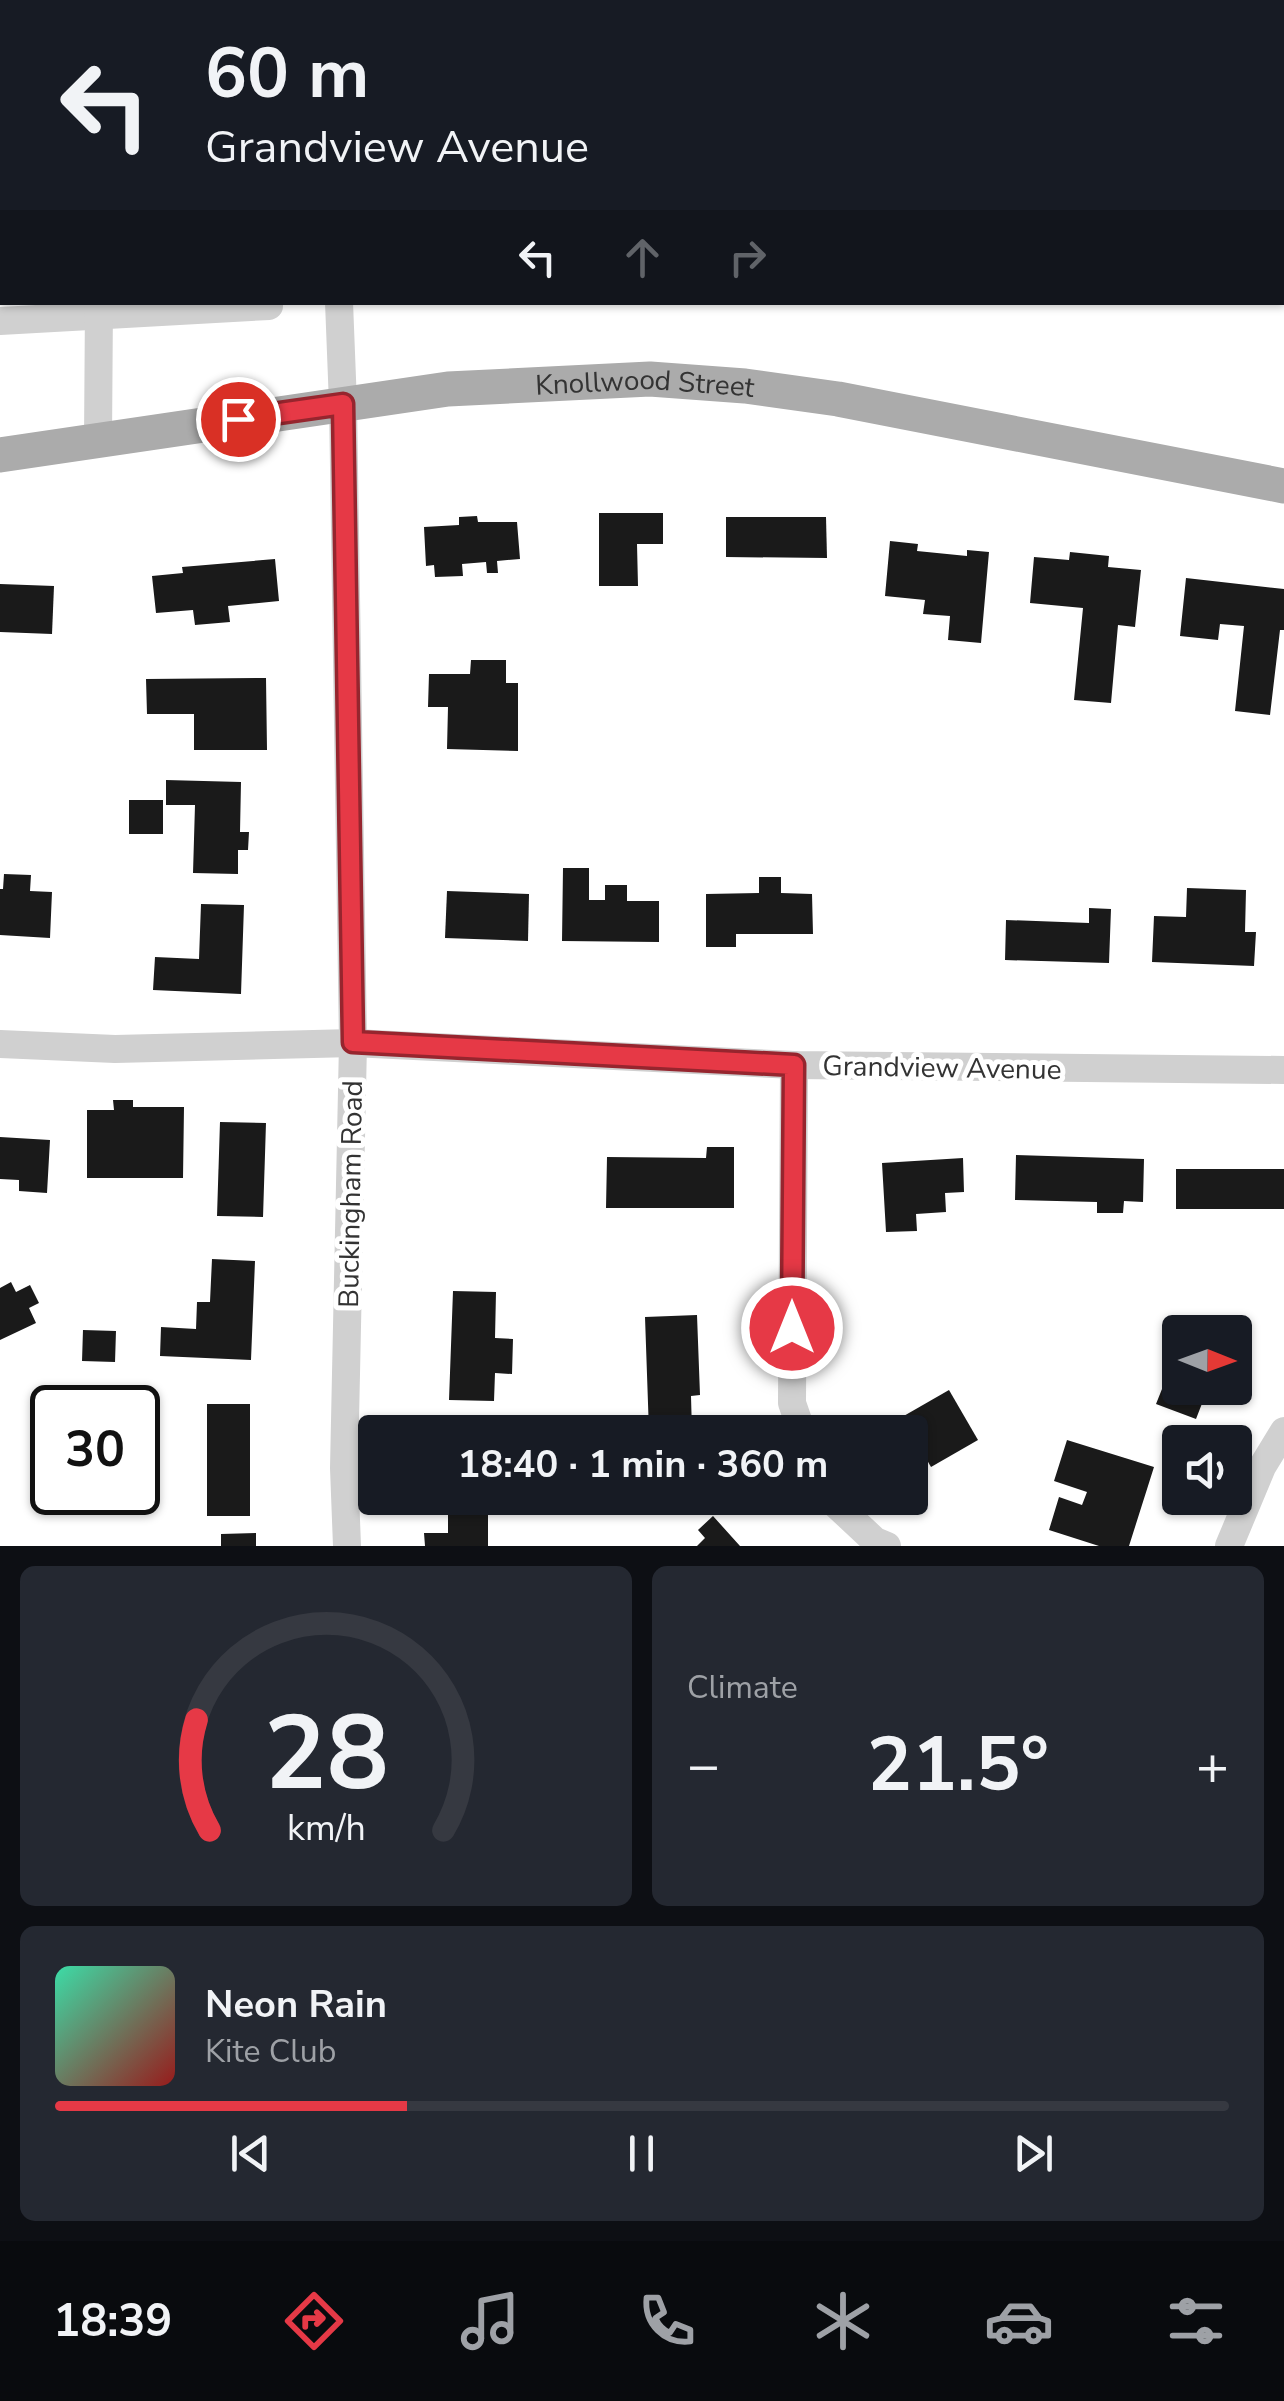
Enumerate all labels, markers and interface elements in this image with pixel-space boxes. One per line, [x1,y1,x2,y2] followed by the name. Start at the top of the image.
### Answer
[205,26,369,122] text: 60 m
[40,40,170,170] icon: left
[205,117,589,178] text: Grandview Avenue
[510,230,565,285] icon: left
[615,230,670,285] icon: ahead
[720,230,775,285] icon: right
[534,361,757,407] street label: Knollwood Street
[196,377,281,462] pin
[211,392,266,447] icon: arrive
[822,1047,1062,1089] street label: Grandview Avenue
[330,1080,372,1308] street label: Buckingham Road
[740,1276,844,1380] position arrow
[1162,1315,1252,1405] north arrow
[1162,1315,1252,1515] map controls
[30,1385,160,1515] speed limit sign: 30
[1162,1425,1252,1515] button: sound
[458,1439,828,1490] text: 18:40 · 1 min · 360 m
[687,1666,798,1709] text: Climate
[264,1683,388,1825] text: 28
[867,1714,1049,1816] text: 21.5°
[687,1728,720,1803] text: −
[1196,1728,1229,1803] text: +
[287,1804,365,1853] text: km/h
[205,1979,387,2030] text: Neon Rain
[205,2030,336,2073] text: Kite Club
[223,2126,278,2181] icon: previous
[614,2126,669,2181] icon: pause
[1006,2126,1061,2181] icon: next
[279,2286,349,2356] icon: directions
[455,2286,525,2356] icon: music
[632,2286,702,2356] icon: phone
[808,2286,878,2356] icon: climate
[984,2286,1054,2356] icon: car
[1161,2286,1231,2356] icon: filters
[53,2291,172,2352] text: 18:39

